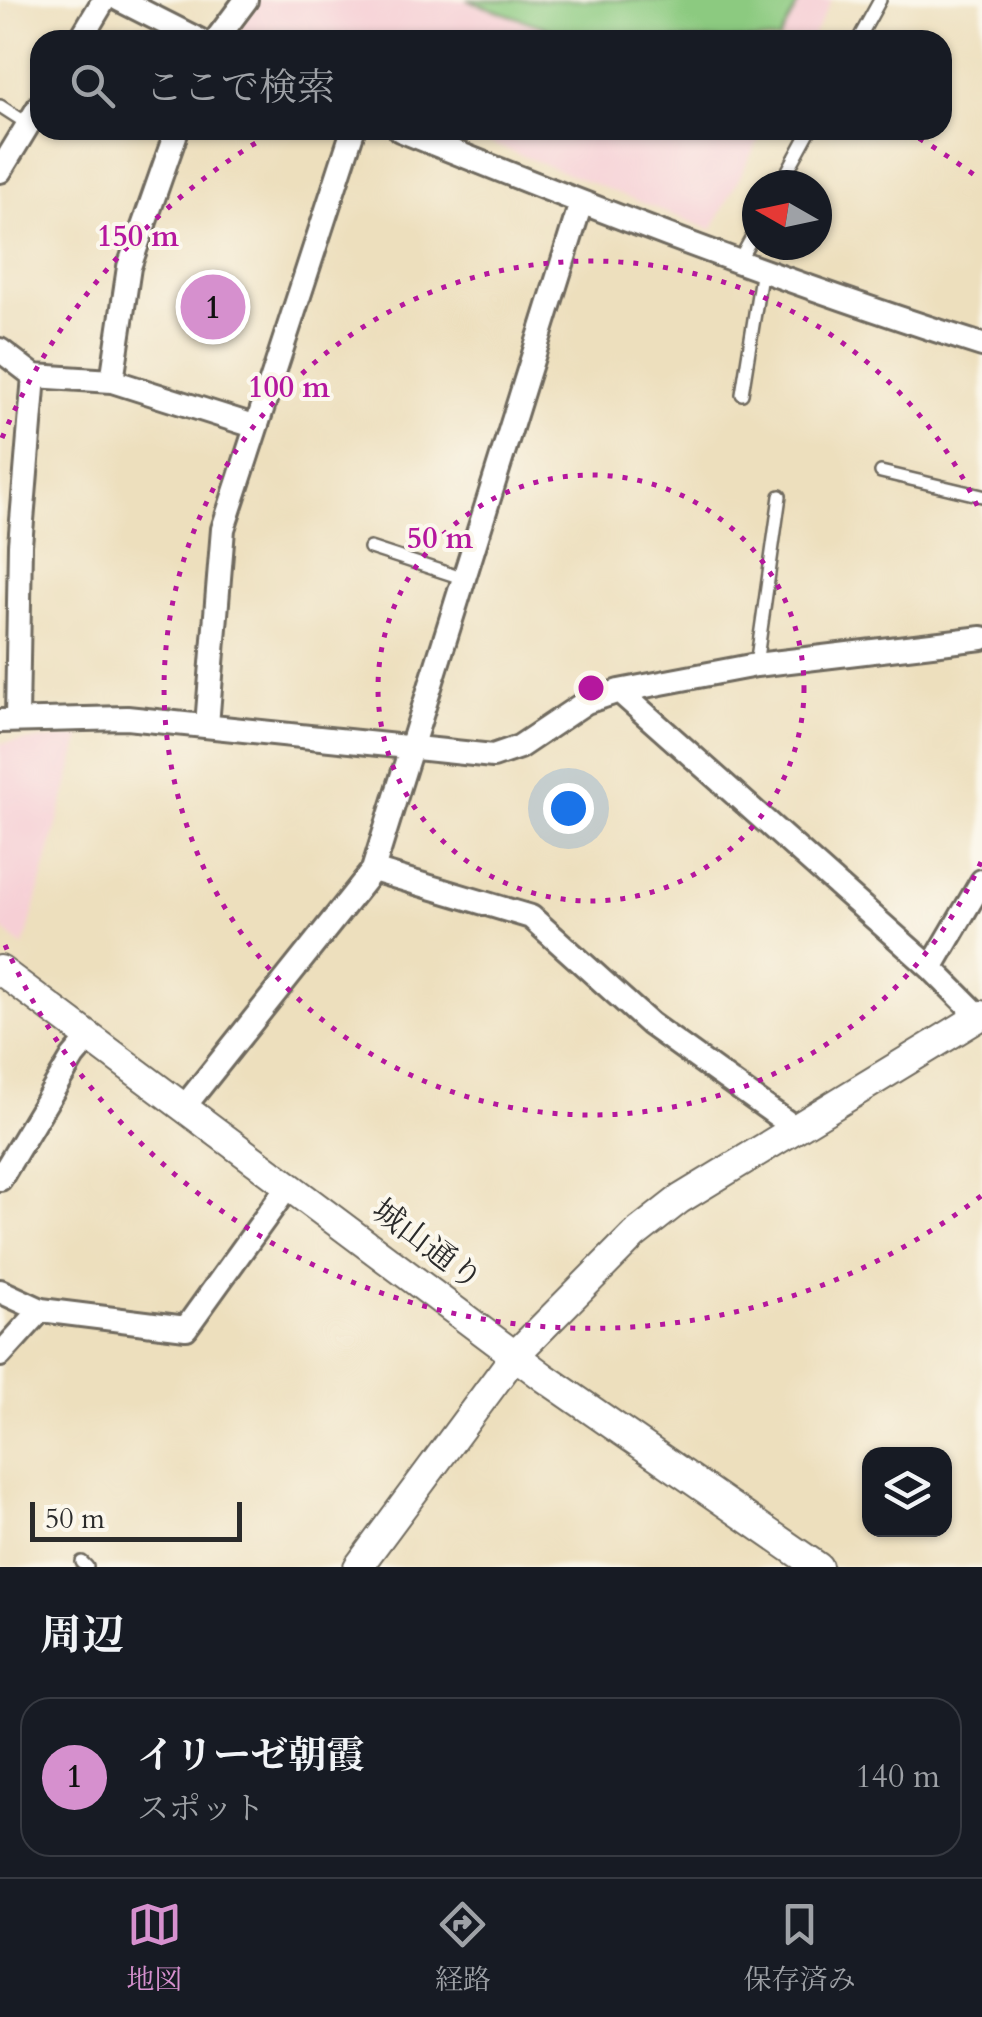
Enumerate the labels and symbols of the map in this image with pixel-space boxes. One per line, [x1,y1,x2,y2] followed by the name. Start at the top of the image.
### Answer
[742,170,832,260] north arrow
[97,216,179,257] text: 150 m
[180,270,246,344] pin: 1
[248,367,330,408] text: 100 m
[407,518,474,559] text: 50 m
[573,670,609,706] centre of rings
[543,783,594,834] your location
[363,1189,491,1301] street label: 城山通り
[30,1497,242,1542] scale bar

